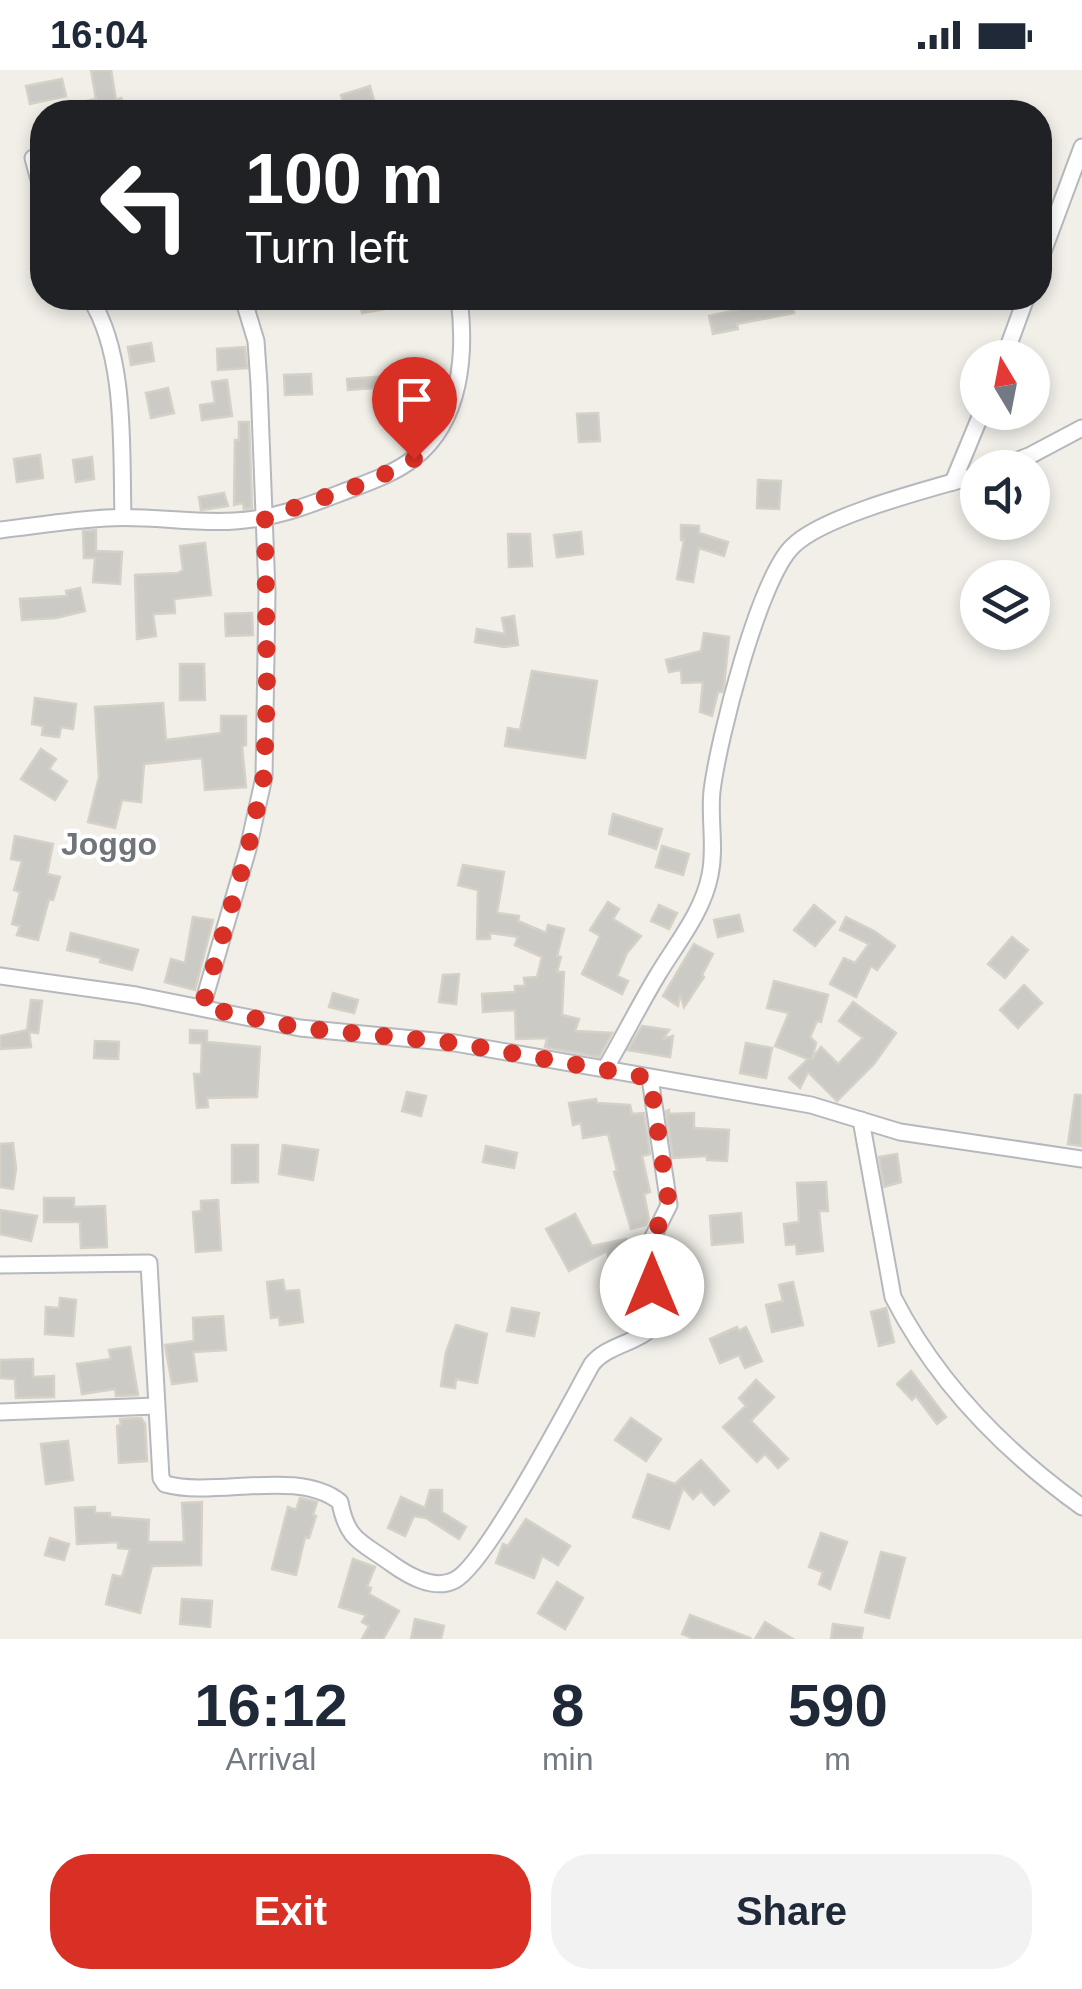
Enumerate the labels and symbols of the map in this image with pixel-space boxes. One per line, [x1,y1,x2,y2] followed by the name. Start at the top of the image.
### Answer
[960,340,1050,430] north arrow
[372,357,457,460] pin
[61,826,157,862] district label: Joggo
[600,1234,704,1338] position arrow

